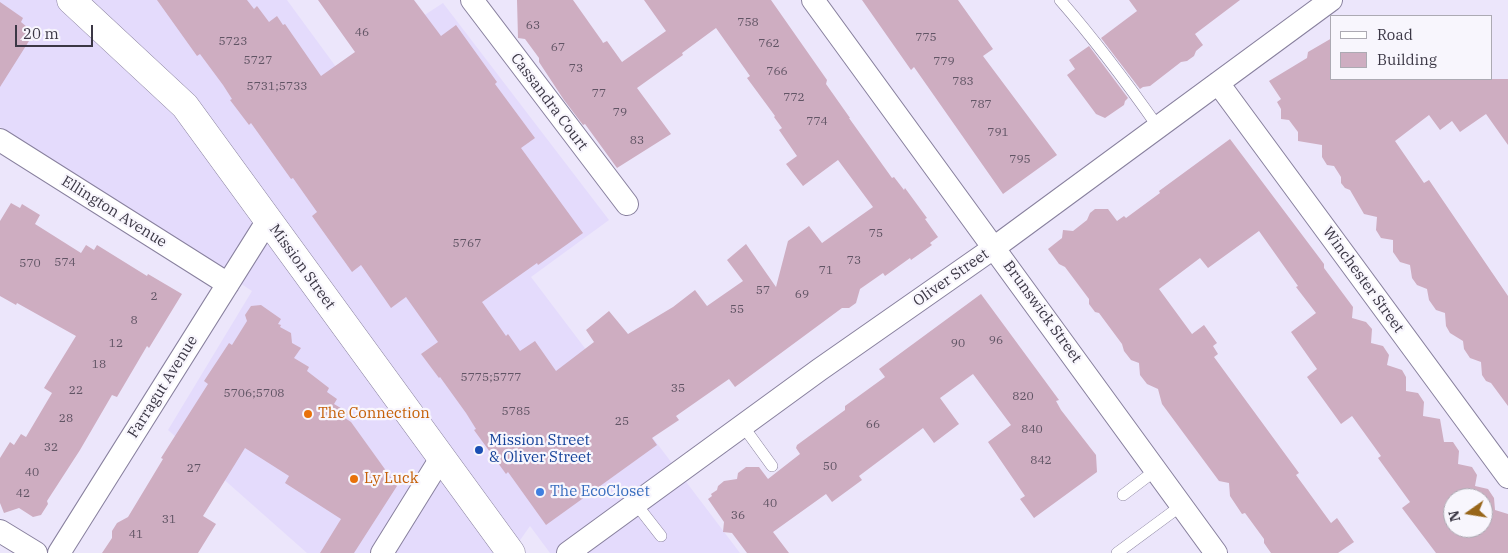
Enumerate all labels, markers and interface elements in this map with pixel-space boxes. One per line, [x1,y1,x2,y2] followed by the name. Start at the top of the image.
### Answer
[18,15,95,47] scale bar
[1330,15,1493,80] legend
[737,16,759,30] house number: 758
[526,19,540,33] house number: 63
[23,24,59,43] text: 20 m
[1377,25,1413,44] text: Road
[355,26,369,40] house number: 46
[915,31,937,45] house number: 775
[219,35,247,49] house number: 5723
[758,37,780,51] house number: 762
[551,41,565,55] house number: 67
[507,50,591,154] street label: Cassandra Court
[1377,50,1437,69] text: Building
[244,54,272,68] house number: 5727
[933,55,955,69] house number: 779
[569,62,583,76] house number: 73
[766,65,788,79] house number: 766
[952,75,974,89] house number: 783
[246,80,308,94] house number: 5731;5733
[592,87,606,101] house number: 77
[783,91,805,105] house number: 772
[970,98,992,112] house number: 787
[613,106,627,120] house number: 79
[806,115,828,129] house number: 774
[987,126,1009,140] house number: 791
[630,134,644,148] house number: 83
[1009,153,1031,167] house number: 795
[58,172,170,252] street label: Ellington Avenue
[265,221,339,313] street label: Mission Street
[1319,224,1407,336] street label: Winchester Street
[869,227,883,241] house number: 75
[453,237,481,251] house number: 5767
[910,245,992,311] street label: Oliver Street
[847,254,861,268] house number: 73
[54,256,76,270] house number: 574
[19,257,41,271] house number: 570
[999,258,1085,366] street label: Brunswick Street
[819,264,833,278] house number: 71
[756,284,770,298] house number: 57
[795,288,809,302] house number: 69
[150,290,158,304] house number: 2
[730,303,744,317] house number: 55
[130,314,138,328] house number: 8
[124,332,202,442] street label: Farragut Avenue
[989,334,1003,348] house number: 96
[109,337,123,351] house number: 12
[951,337,965,351] house number: 90
[92,358,106,372] house number: 18
[460,371,522,385] house number: 5775;5777
[671,382,685,396] house number: 35
[69,384,83,398] house number: 22
[223,387,285,401] house number: 5706;5708
[1012,390,1034,404] house number: 820
[318,405,430,423] place label: The Connection
[502,405,530,419] house number: 5785
[302,408,314,420] marker: The Connection
[59,412,73,426] house number: 28
[615,415,629,429] house number: 25
[866,418,880,432] house number: 66
[1021,423,1043,437] house number: 840
[489,432,591,467] place label: Mission Street & Oliver Street
[44,441,58,455] house number: 32
[473,444,485,456] marker: Mission Street & Oliver Street
[1030,454,1052,468] house number: 842
[823,460,837,474] house number: 50
[187,462,201,476] house number: 27
[25,466,39,480] house number: 40
[364,470,418,488] place label: Ly Luck
[348,473,360,485] marker: Ly Luck
[550,483,650,501] place label: The EcoCloset
[534,486,546,498] marker: The EcoCloset
[16,487,30,501] house number: 42
[1443,488,1493,538] north arrow
[763,497,777,511] house number: 40
[731,509,745,523] house number: 36
[1444,509,1464,524] text: N
[162,513,176,527] house number: 31
[129,528,143,542] house number: 41

